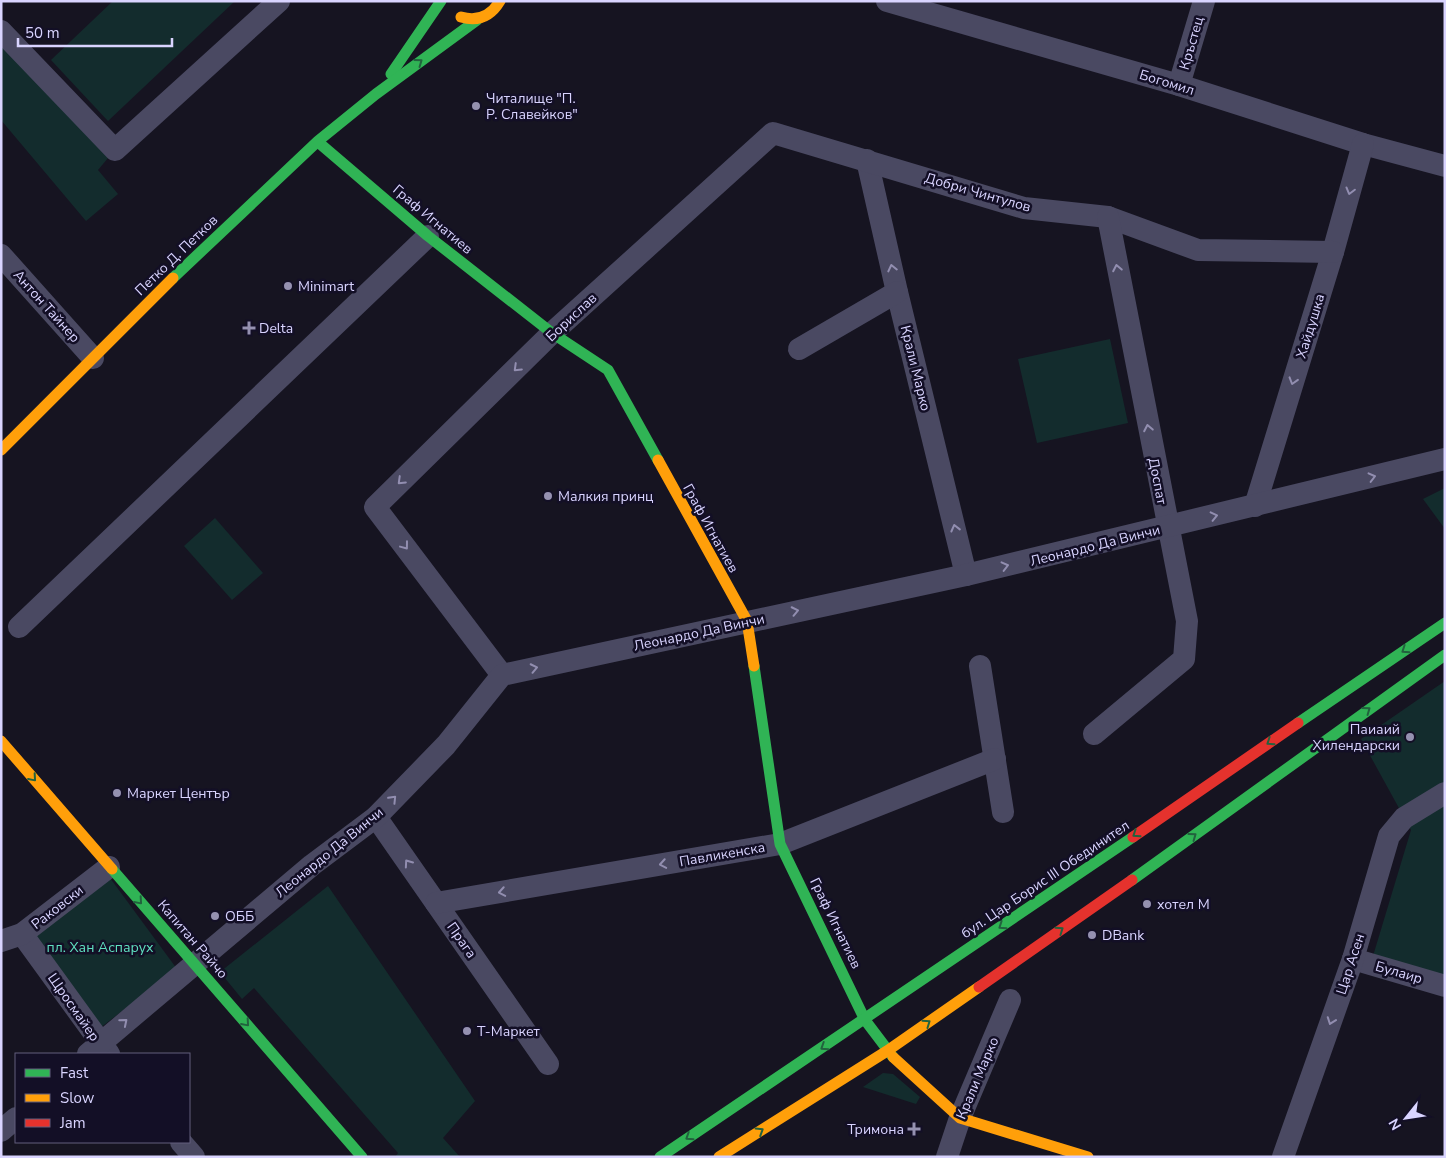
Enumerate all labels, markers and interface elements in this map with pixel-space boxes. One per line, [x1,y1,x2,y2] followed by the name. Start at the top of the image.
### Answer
[1175,14,1208,72] street label: Кръстец
[18,15,171,47] scale bar
[25,23,60,43] text: 50 m
[413,59,423,68] one-way arrow
[1137,65,1197,100] street label: Богомил
[486,89,578,124] place label: Читалище "П. Р. Славейков"
[470,100,482,112] marker: Читалище "П. Р. Славейков"
[923,168,1033,217] street label: Добри Чинтулов
[389,180,477,259] street label: Граф Игнатиев
[1345,187,1355,195] one-way arrow
[131,211,222,300] street label: Петко Д. Петков
[887,264,898,273] one-way arrow
[1113,264,1123,272] one-way arrow
[9,266,84,347] street label: Антон Тайнер
[298,277,354,296] place label: Minimart
[282,280,294,292] marker: Minimart
[542,289,601,346] street label: Борислав
[1292,292,1329,361] street label: Хайдушка
[259,319,293,338] place label: Delta
[243,322,255,334] marker: Delta
[896,323,935,413] street label: Крали Марко
[514,362,523,371] one-way arrow
[1289,376,1299,384] one-way arrow
[1143,423,1154,432] one-way arrow
[1144,456,1172,507] street label: Доспат
[1368,472,1377,483] one-way arrow
[398,475,407,484] one-way arrow
[678,480,743,576] street label: Граф Игнатиев
[558,487,653,506] place label: Малкия принц
[542,490,554,502] marker: Малкия принц
[1210,511,1219,522] one-way arrow
[1028,520,1162,571] street label: Леонардо Да Винчи
[950,524,961,533] one-way arrow
[399,540,408,550] one-way arrow
[1001,561,1010,572] one-way arrow
[791,606,800,617] one-way arrow
[632,609,766,656] street label: Леонардо Да Винчи
[1401,644,1410,653] one-way arrow
[529,663,538,674] one-way arrow
[1361,707,1371,716] one-way arrow
[1313,720,1400,755] place label: Паиаий Хилендарски
[1404,731,1416,743] marker: Паиаий Хилендарски
[1267,736,1276,745] one-way arrow
[27,772,36,781] one-way arrow
[127,784,230,803] place label: Маркет Център
[111,787,123,799] marker: Маркет Център
[387,795,396,804] one-way arrow
[271,803,387,902] street label: Леонардо Да Винчи
[957,816,1133,943] street label: бул. Цар Борис III Обединител
[1133,828,1142,837] one-way arrow
[1187,833,1196,841] one-way arrow
[678,838,766,871] street label: Павликенска
[405,859,414,869] one-way arrow
[658,859,667,869] one-way arrow
[805,875,866,972] street label: Граф Игнатиев
[27,881,87,934] street label: Раковски
[498,886,507,896] one-way arrow
[133,895,142,904] one-way arrow
[1157,895,1210,914] place label: хотел М
[153,896,232,983] street label: Капитан Райчо
[1141,898,1153,910] marker: хотел М
[225,907,254,926] place label: ОББ
[209,910,221,922] marker: ОББ
[442,918,481,962] street label: Прага
[999,920,1008,929] one-way arrow
[1102,926,1145,945] place label: DBank
[1055,927,1064,936] one-way arrow
[1086,929,1098,941] marker: DBank
[1332,931,1369,997] street label: Цар Асен
[47,938,154,957] park label: пл. Хан Аспарух
[1373,957,1425,988] street label: Булаир
[43,970,104,1045] street label: Щросмайер
[1327,1016,1337,1025] one-way arrow
[240,1018,249,1027] one-way arrow
[119,1019,128,1028] one-way arrow
[921,1020,931,1029] one-way arrow
[477,1022,540,1041] place label: Т-Маркет
[461,1025,473,1037] marker: Т-Маркет
[952,1034,1003,1122] street label: Крали Марко
[820,1041,830,1050] one-way arrow
[15,1053,190,1143] legend
[60,1063,89,1083] text: Fast
[60,1088,95,1108] text: Slow
[1381,1093,1431,1143] north arrow
[59,1113,86,1133] text: Jam
[1384,1115,1406,1134] text: N
[847,1120,904,1139] place label: Тримона
[908,1123,920,1135] marker: Тримона
[755,1127,764,1137] one-way arrow
[685,1130,694,1140] one-way arrow

